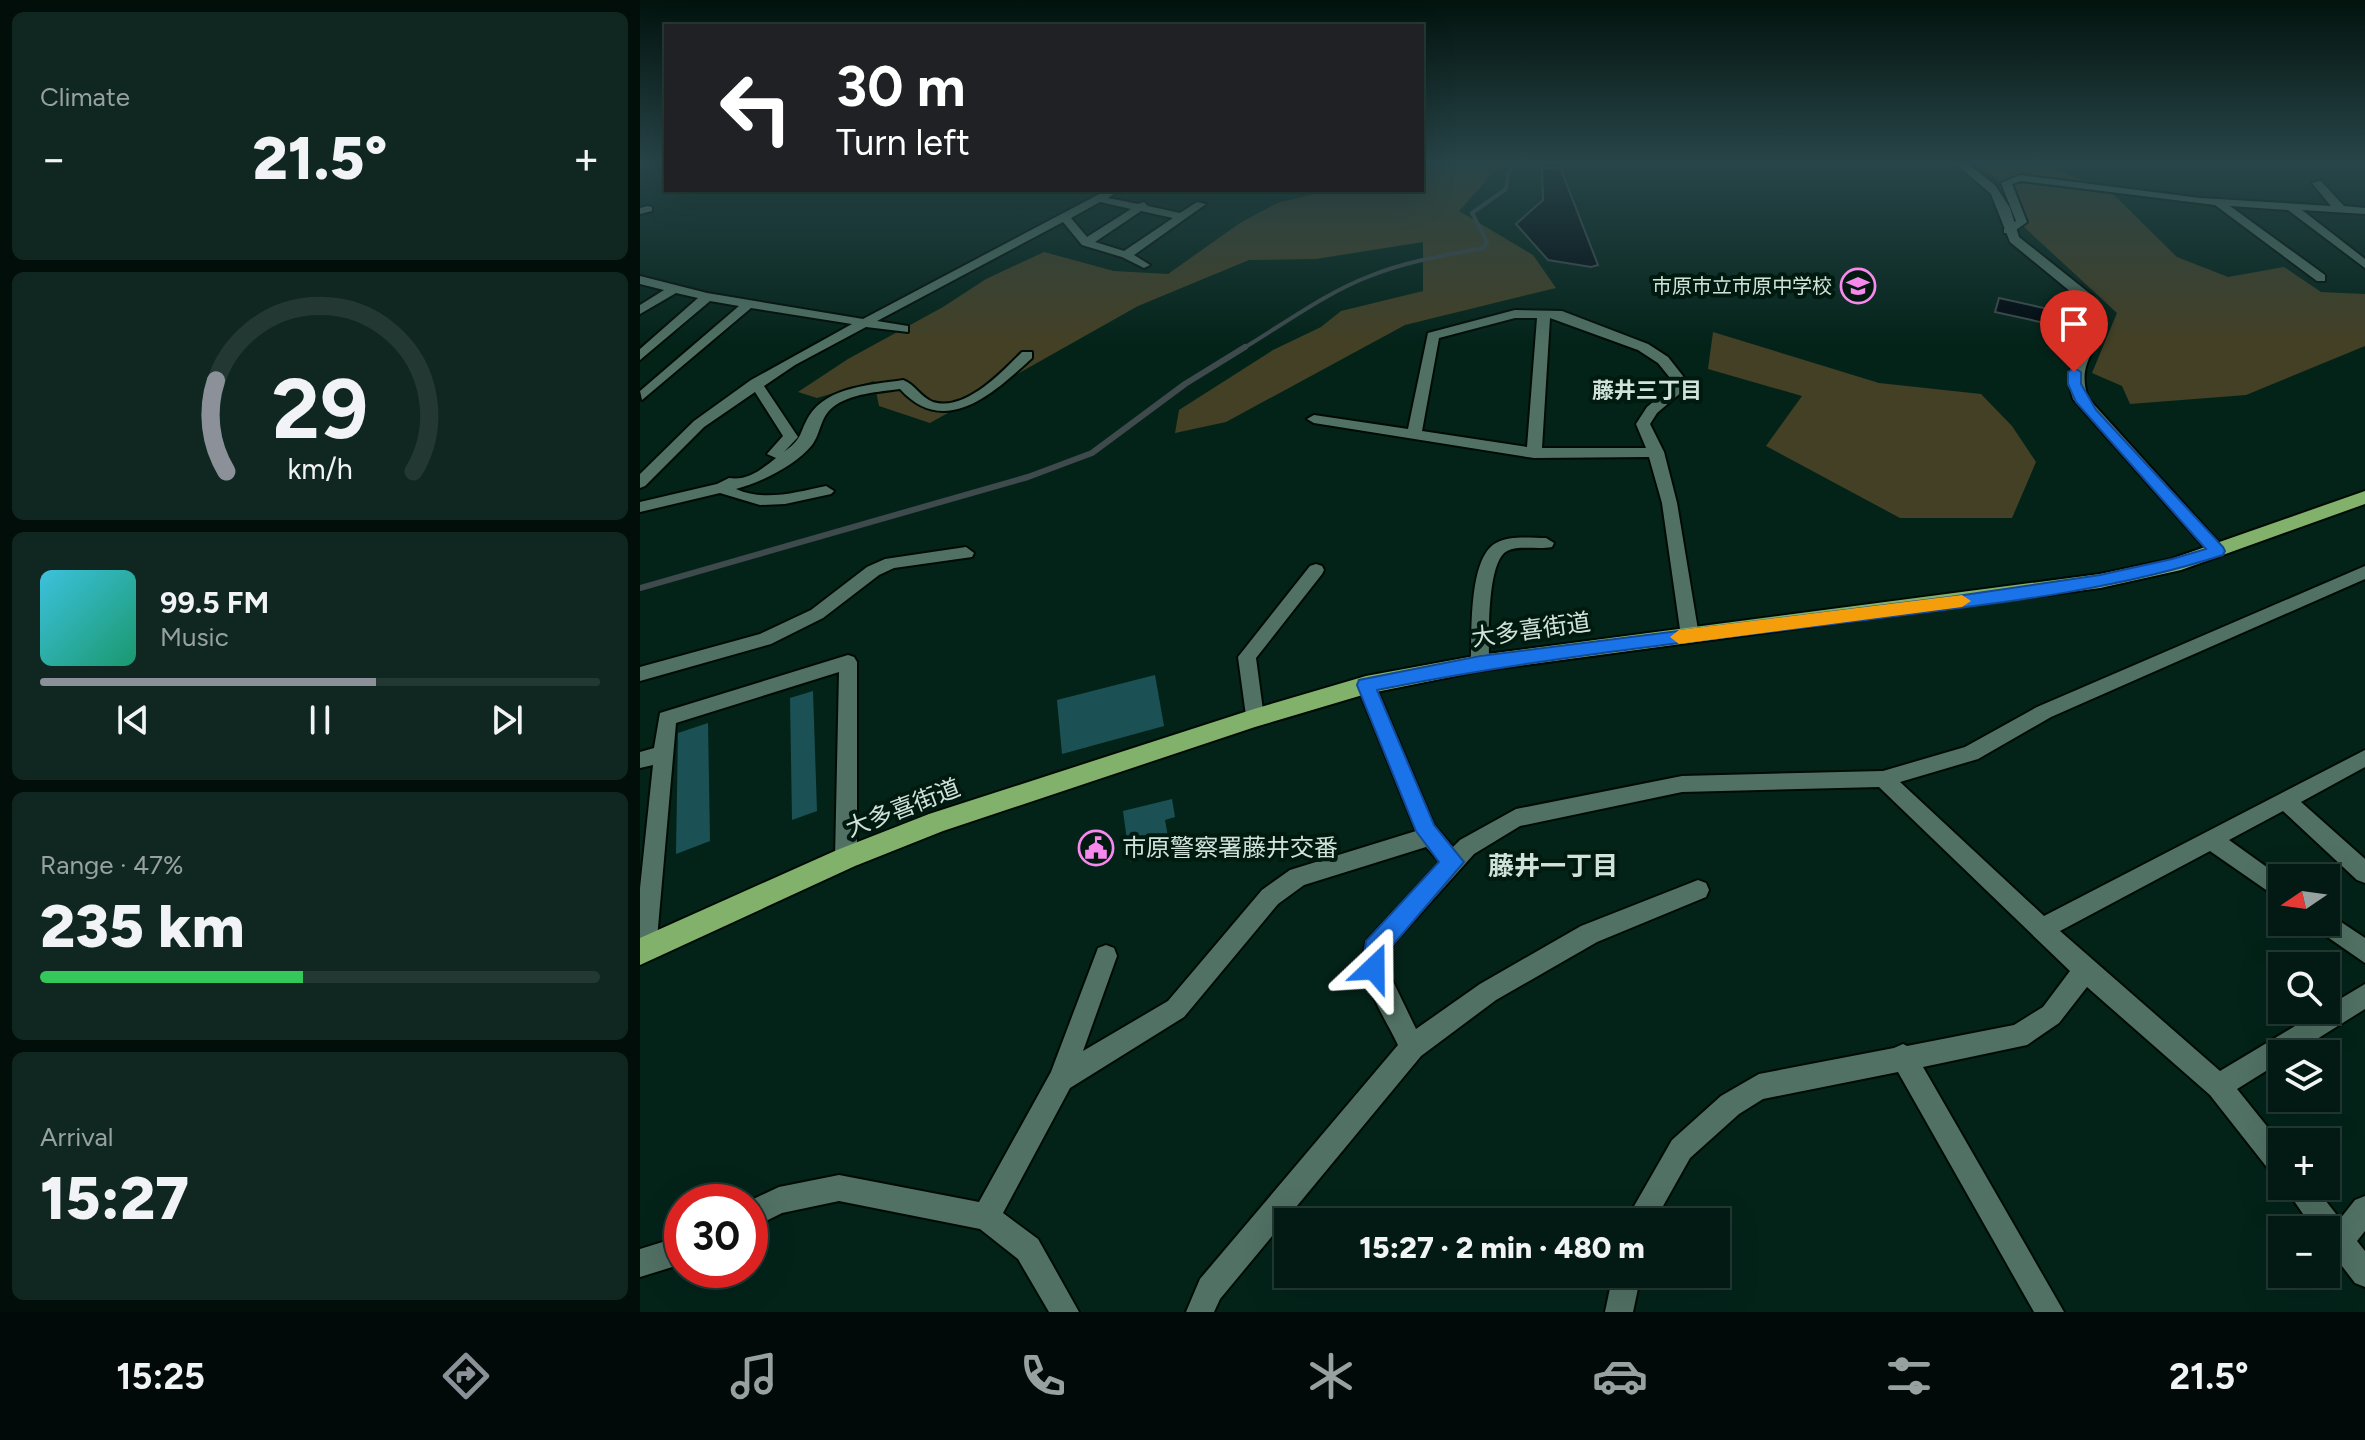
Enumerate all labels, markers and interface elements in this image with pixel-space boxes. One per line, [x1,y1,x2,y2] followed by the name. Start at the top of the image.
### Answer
[836,53,966,120] text: 30 m
[704,56,808,160] icon: left
[40,81,130,113] text: Climate
[836,121,970,164] text: Turn left
[253,122,387,194] text: 21.5°
[40,132,67,185] text: −
[573,132,600,185] text: +
[1839,267,1877,305] school or university icon: 市原市立市原中学校
[1652,274,1832,298] place label: 市原市立市原中学校
[2040,290,2108,372] pin
[2052,302,2096,346] icon: arrive
[272,359,368,459] text: 29
[1592,377,1702,404] district label: 藤井三丁目
[287,452,353,486] text: km/h
[160,584,269,621] text: 99.5 FM
[1469,607,1592,652] street label: 大多喜街道
[160,621,229,653] text: Music
[111,698,155,742] icon: previous
[298,698,342,742] icon: pause
[485,698,529,742] icon: next
[842,772,964,843] street label: 大多喜街道
[1077,829,1115,867] public building icon: 市原警察署藤井交番
[1122,833,1338,862] place label: 市原警察署藤井交番
[40,849,184,881] text: Range · 47%
[1488,850,1618,882] district label: 藤井一丁目
[2268,864,2340,936] north arrow
[2268,864,2340,1288] map controls
[40,890,245,962] text: 235 km
[1332,926,1416,1010] position arrow
[2268,952,2340,1024] button: search
[2268,1040,2340,1112] button: layers
[40,1121,113,1153] text: Arrival
[2268,1128,2340,1200] button: +
[40,1162,189,1234] text: 15:27
[664,1184,768,1288] speed limit sign: 30
[2268,1216,2340,1288] button: −
[1359,1229,1645,1266] text: 15:27 · 2 min · 480 m
[438,1348,494,1404] icon: directions
[726,1348,782,1404] icon: music
[1015,1348,1071,1404] icon: phone
[1303,1348,1359,1404] icon: climate
[1592,1348,1648,1404] icon: car
[1881,1348,1937,1404] icon: filters
[116,1355,205,1398] text: 15:25
[2169,1355,2249,1398] text: 21.5°

